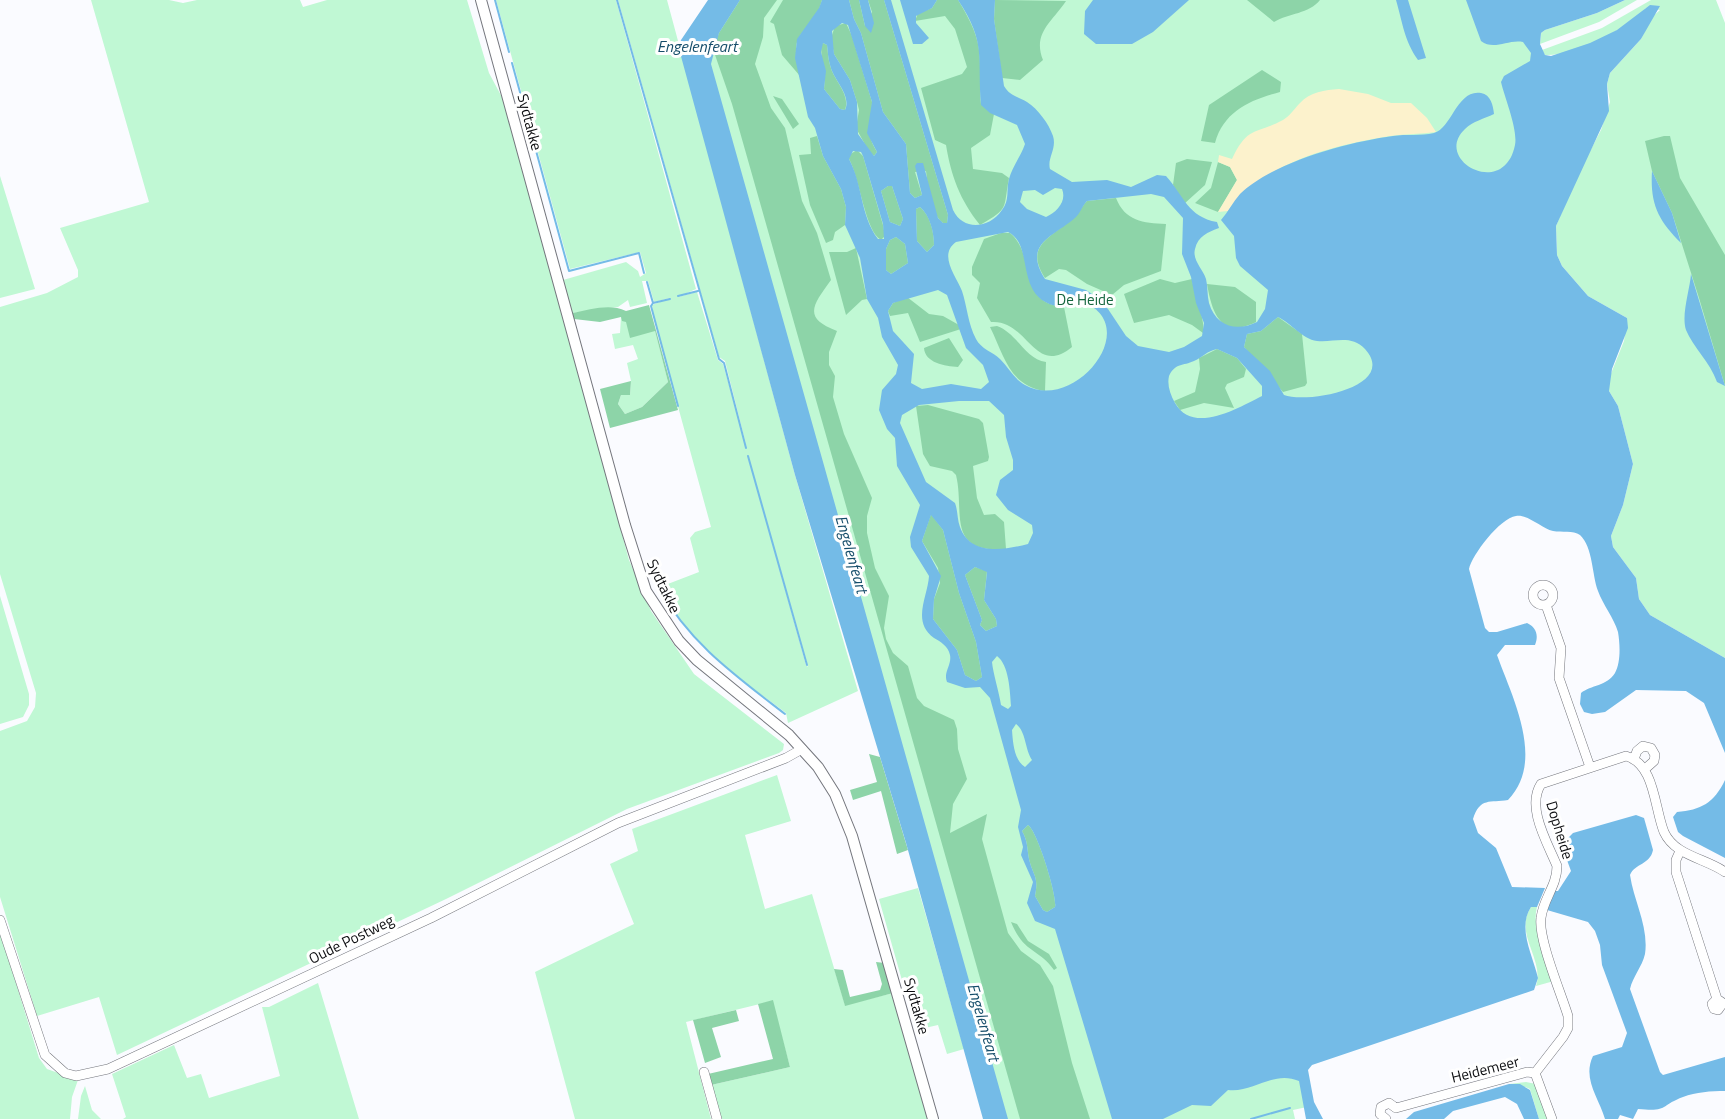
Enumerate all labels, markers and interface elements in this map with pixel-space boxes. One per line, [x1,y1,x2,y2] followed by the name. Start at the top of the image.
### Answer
[657,34,739,58] water label: Engelenfeart
[511,91,549,153] street label: Sydtakke
[1057,288,1113,311] park label: De Heide
[829,512,875,598] water label: Engelenfeart
[641,555,687,617] street label: Sydtakke
[1540,798,1580,862] street label: Dopheide
[304,908,398,970] street label: Oude Postweg
[898,975,936,1037] street label: Sydtakke
[961,980,1007,1066] water label: Engelenfeart
[1449,1049,1521,1089] street label: Heidemeer

